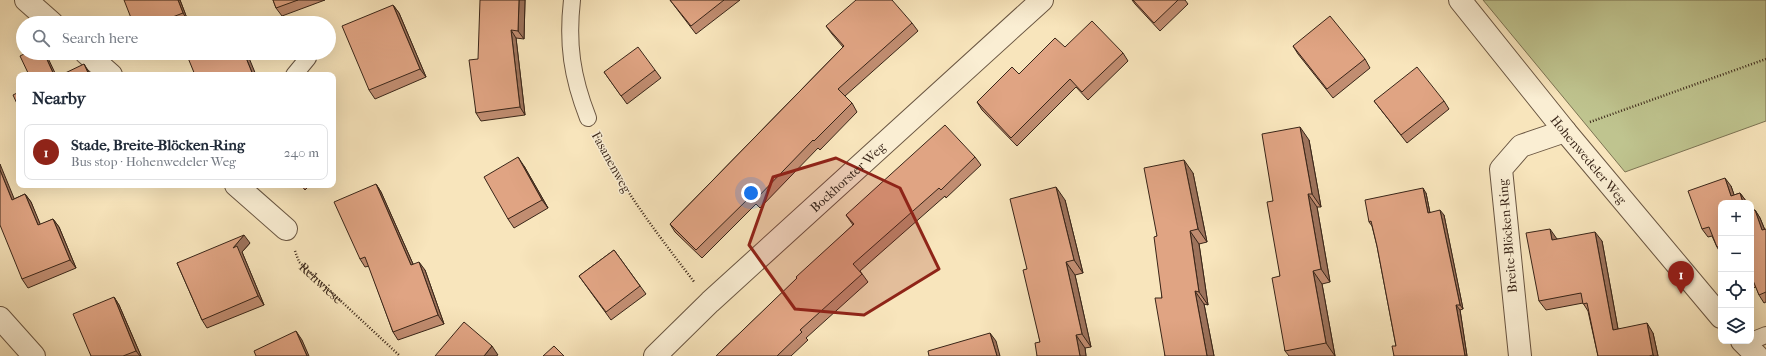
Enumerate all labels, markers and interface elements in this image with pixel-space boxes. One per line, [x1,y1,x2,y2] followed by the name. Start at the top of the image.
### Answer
[16,16,336,60] search box
[30,27,52,49] icon: search
[62,29,138,47] text: Search here
[32,88,86,108] text: Nearby
[1547,112,1630,208] street label: Hohenwedeler Weg
[589,129,635,196] street label: Fasanenweg
[71,136,245,154] text: Stade, Breite-Blöcken-Ring
[807,139,889,215] street label: Bockhorster Weg
[44,145,48,160] text: 1
[284,145,319,160] text: 240 m
[71,154,236,169] text: Bus stop · Hohenwedeler Weg
[1495,177,1520,294] street label: Breite-Blöcken-Ring
[741,183,761,203] your location
[1718,200,1754,344] map controls
[1718,200,1754,236] button: +
[1718,236,1754,272] button: −
[296,259,346,307] street label: Rehwiese
[1668,261,1694,294] pin: 1
[1718,272,1754,308] button: locate
[1718,308,1754,344] button: layers

